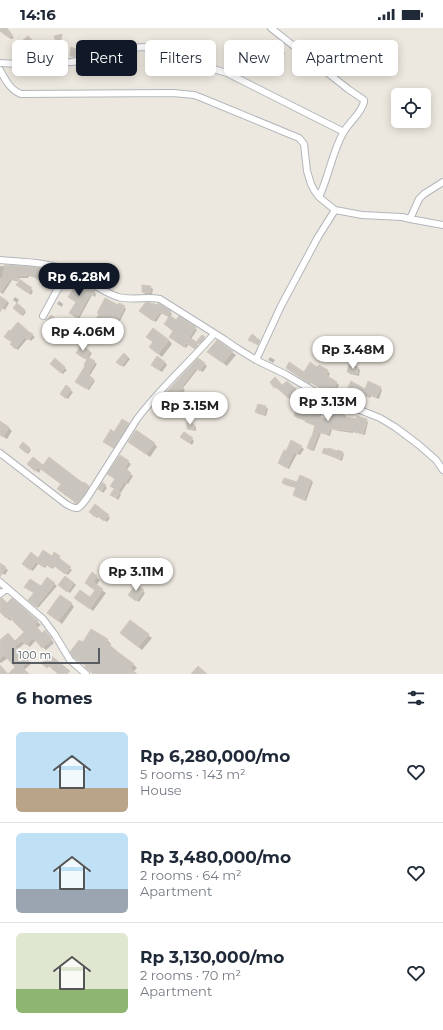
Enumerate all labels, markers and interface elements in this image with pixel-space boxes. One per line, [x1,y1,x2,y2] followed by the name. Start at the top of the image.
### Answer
[20,5,56,24] text: 14:16
[12,40,68,76] chip: Buy
[76,40,137,76] chip: Rent
[145,40,216,76] chip: Filters
[224,40,284,76] chip: New
[292,40,398,76] chip: Apartment
[391,88,431,128] map controls
[391,88,431,128] button: locate
[38,263,120,297] pin: Rp 6.28M
[48,268,110,284] text: Rp 6.28M
[42,318,124,352] pin: Rp 4.06M
[51,323,115,339] text: Rp 4.06M
[312,336,394,370] pin: Rp 3.48M
[321,341,385,357] text: Rp 3.48M
[287,388,369,422] pin: Rp 3.13M
[149,392,231,426] pin: Rp 3.15M
[299,393,357,409] text: Rp 3.13M
[161,397,219,413] text: Rp 3.15M
[95,558,177,592] pin: Rp 3.11M
[108,563,164,579] text: Rp 3.11M
[12,646,100,665] scale bar
[18,648,51,662] text: 100 m
[405,687,427,709] icon: filters
[16,688,92,708] text: 6 homes
[140,746,290,766] text: Rp 6,280,000/mo
[48,748,96,796] icon: home
[405,761,427,783] icon: heart
[140,766,246,782] text: 5 rooms · 143 m²
[140,782,182,798] text: House
[140,847,291,867] text: Rp 3,480,000/mo
[48,849,96,897] icon: home
[405,862,427,884] icon: heart
[140,867,242,883] text: 2 rooms · 64 m²
[140,883,212,899] text: Apartment
[140,947,284,967] text: Rp 3,130,000/mo
[48,949,96,997] icon: home
[405,962,427,984] icon: heart
[140,967,241,983] text: 2 rooms · 70 m²
[140,983,212,999] text: Apartment

